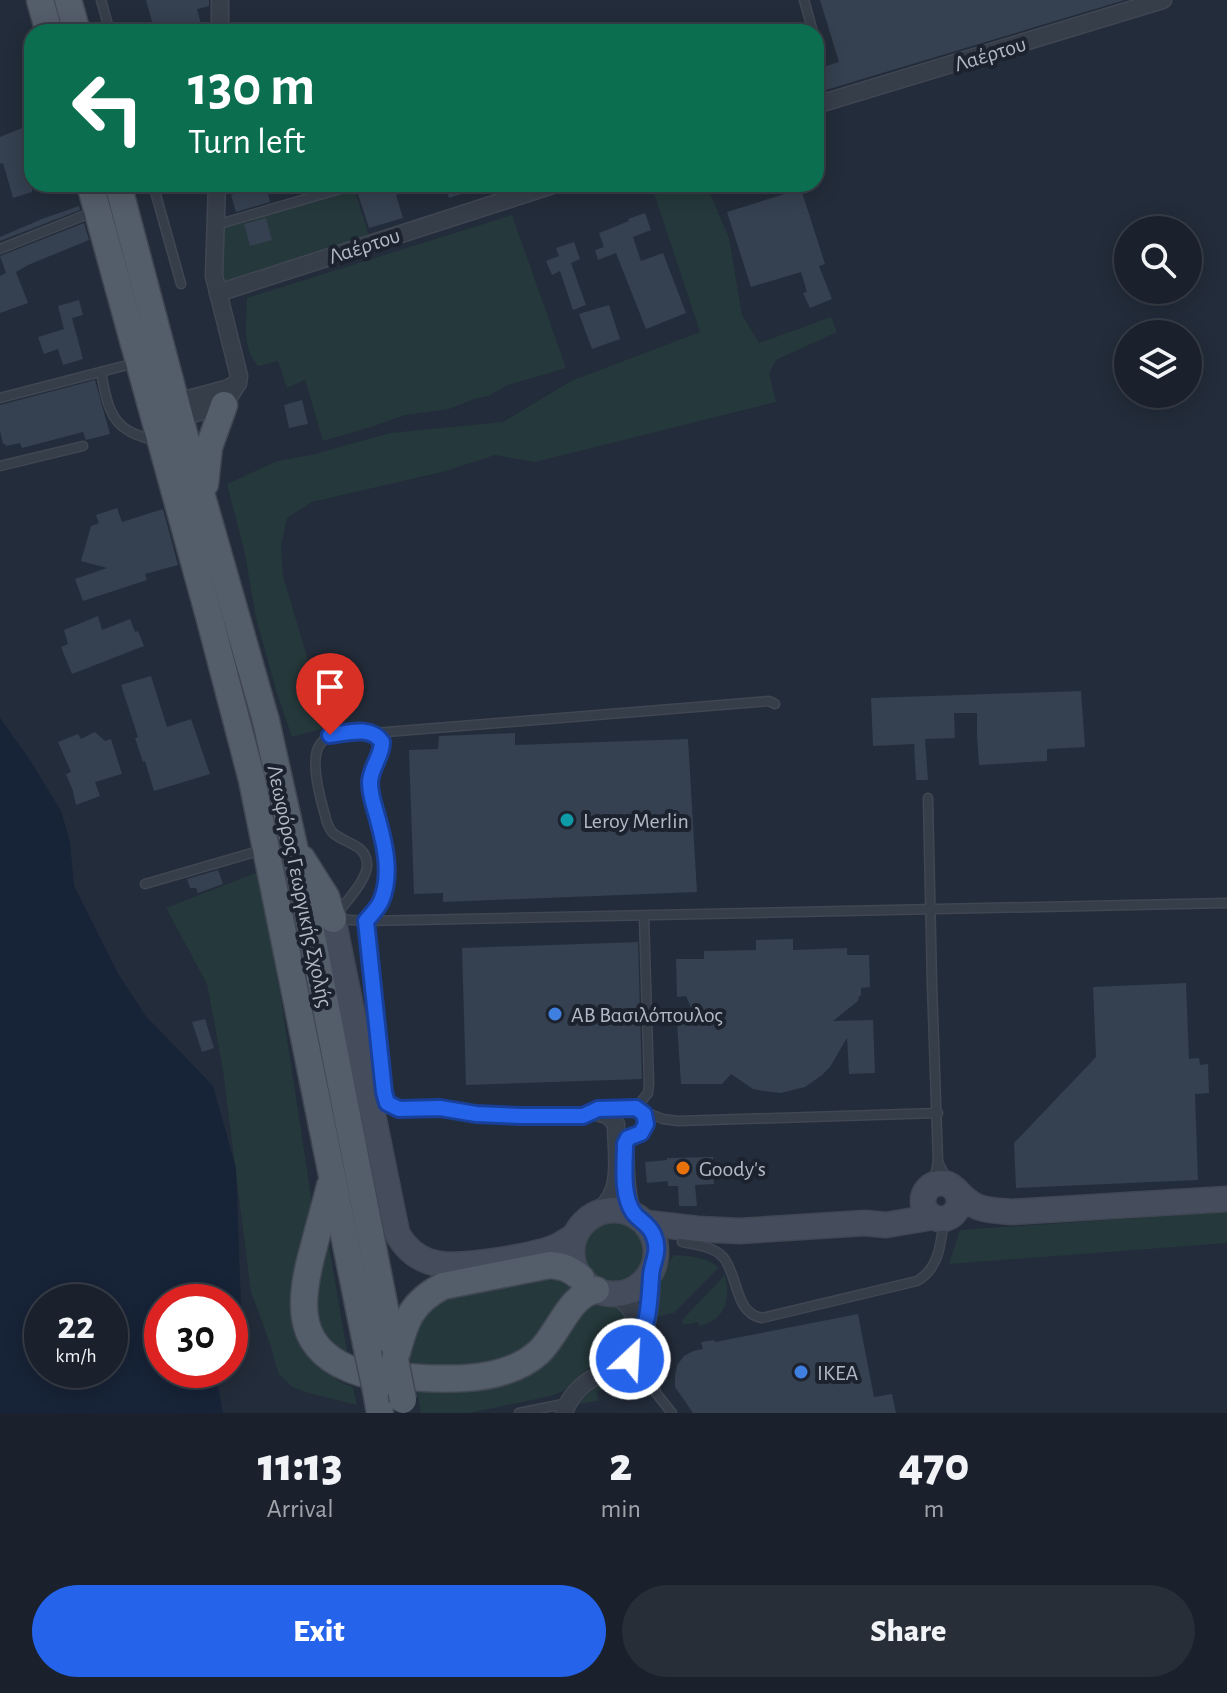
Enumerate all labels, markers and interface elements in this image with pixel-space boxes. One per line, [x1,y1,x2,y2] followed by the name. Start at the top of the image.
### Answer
[952,33,1029,75] street label: Λαέρτου
[56,56,160,160] icon: left
[188,59,315,115] text: 130 m
[188,124,305,160] text: Turn left
[1114,216,1202,408] map controls
[1114,216,1202,304] button: search
[326,224,403,268] street label: Λαέρτου
[1114,320,1202,408] button: layers
[296,653,364,735] pin
[308,665,352,709] icon: arrive
[264,763,336,1009] street label: Λεωφόρος Γεωργικής Σχολής
[583,810,689,832] place label: Leroy Merlin
[558,811,576,829] marker: Leroy Merlin
[571,1004,723,1026] place label: ΑΒ Βασιλόπουλος
[546,1005,564,1023] marker: ΑΒ Βασιλόπουλος
[699,1158,766,1180] place label: Goody's
[674,1159,692,1177] marker: Goody's
[144,1284,248,1388] speed limit sign: 30
[57,1306,95,1346] text: 22
[588,1317,672,1401] position arrow
[55,1346,97,1366] text: km/h
[817,1362,859,1384] place label: ΙΚΕΑ
[792,1363,810,1381] marker: ΙΚΕΑ
[258,1442,343,1490] text: 11:13
[609,1442,632,1490] text: 2
[899,1442,969,1490] text: 470
[267,1496,334,1522] text: Arrival
[600,1496,641,1522] text: min
[924,1496,944,1522] text: m
[32,1585,606,1677] button: Exit
[622,1585,1195,1677] button: Share

